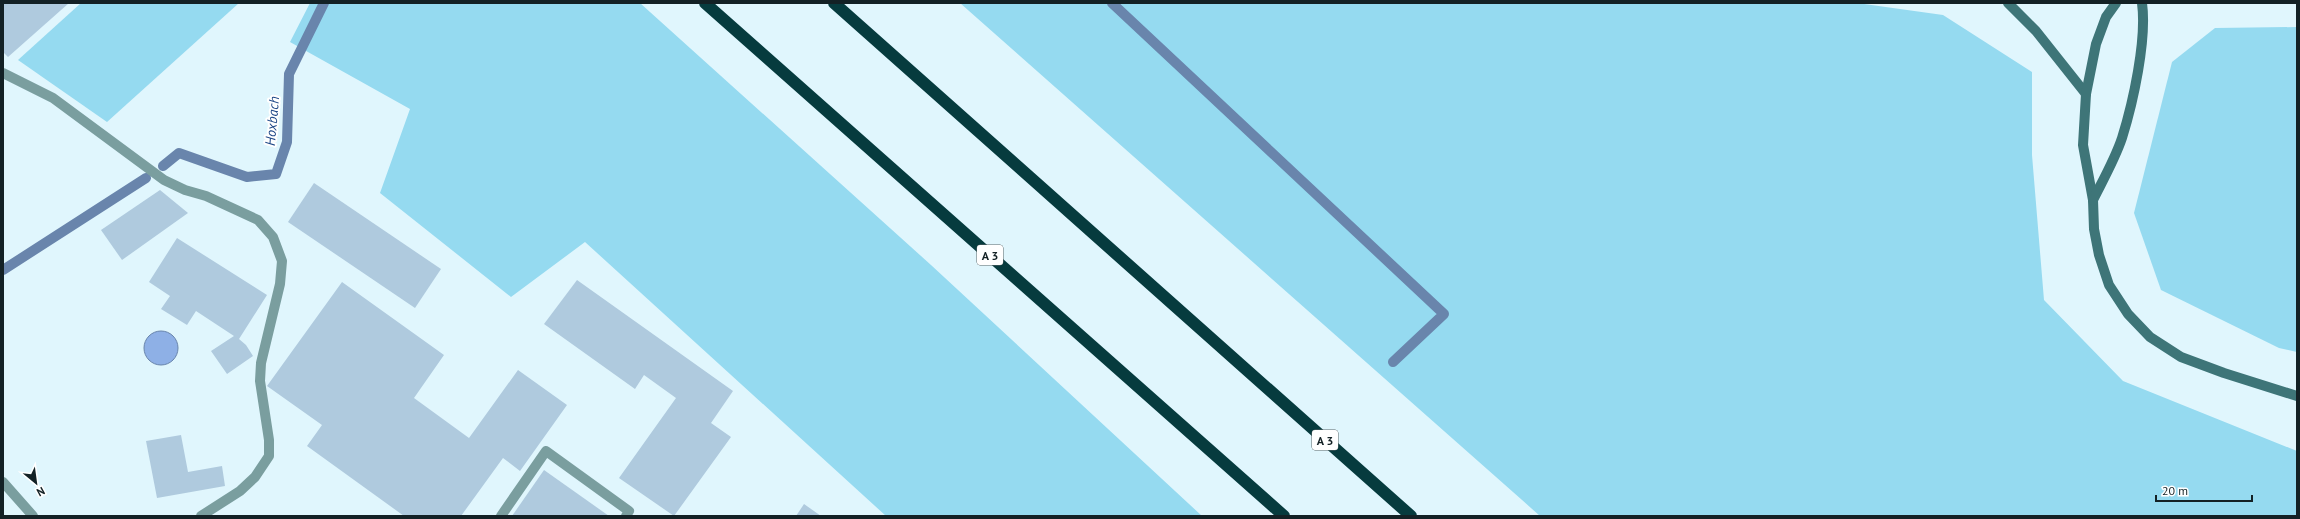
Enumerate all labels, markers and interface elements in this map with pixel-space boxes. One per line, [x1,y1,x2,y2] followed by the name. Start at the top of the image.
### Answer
[261,95,283,147] water label: Hoxbach
[977,245,1003,265] road number: A 3
[1312,430,1338,450] road number: A 3
[16,463,56,503] north arrow
[2156,477,2252,503] scale bar
[2162,483,2188,498] text: 20 m
[34,484,47,500] text: N

